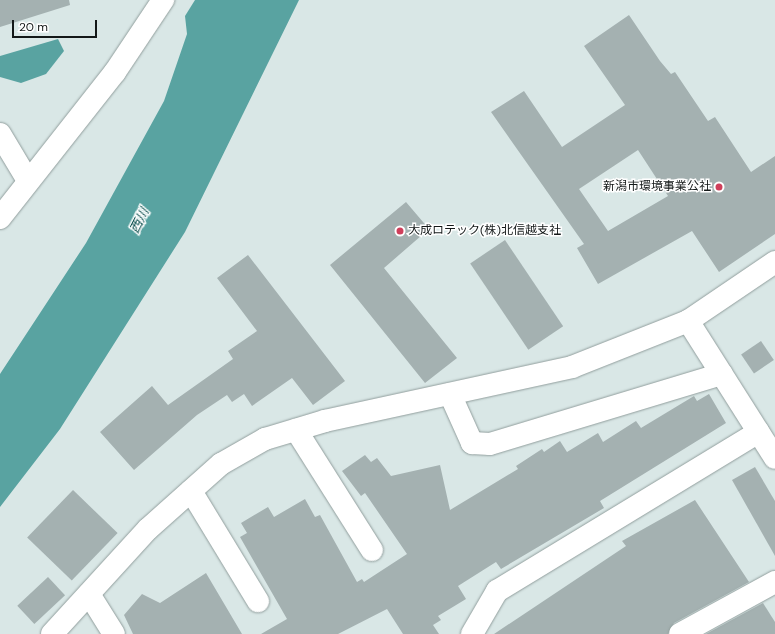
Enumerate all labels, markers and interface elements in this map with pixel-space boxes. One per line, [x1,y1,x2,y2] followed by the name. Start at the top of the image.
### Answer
[14,12,99,38] scale bar
[19,19,48,35] text: 20 m
[603,180,711,194] place label: 新潟市環境事業公社
[714,182,724,192] marker: 新潟市環境事業公社
[127,206,153,236] water label: 西川
[408,224,561,238] place label: 大成ロテック(株)北信越支社
[395,226,405,236] marker: 大成ロテック(株)北信越支社

